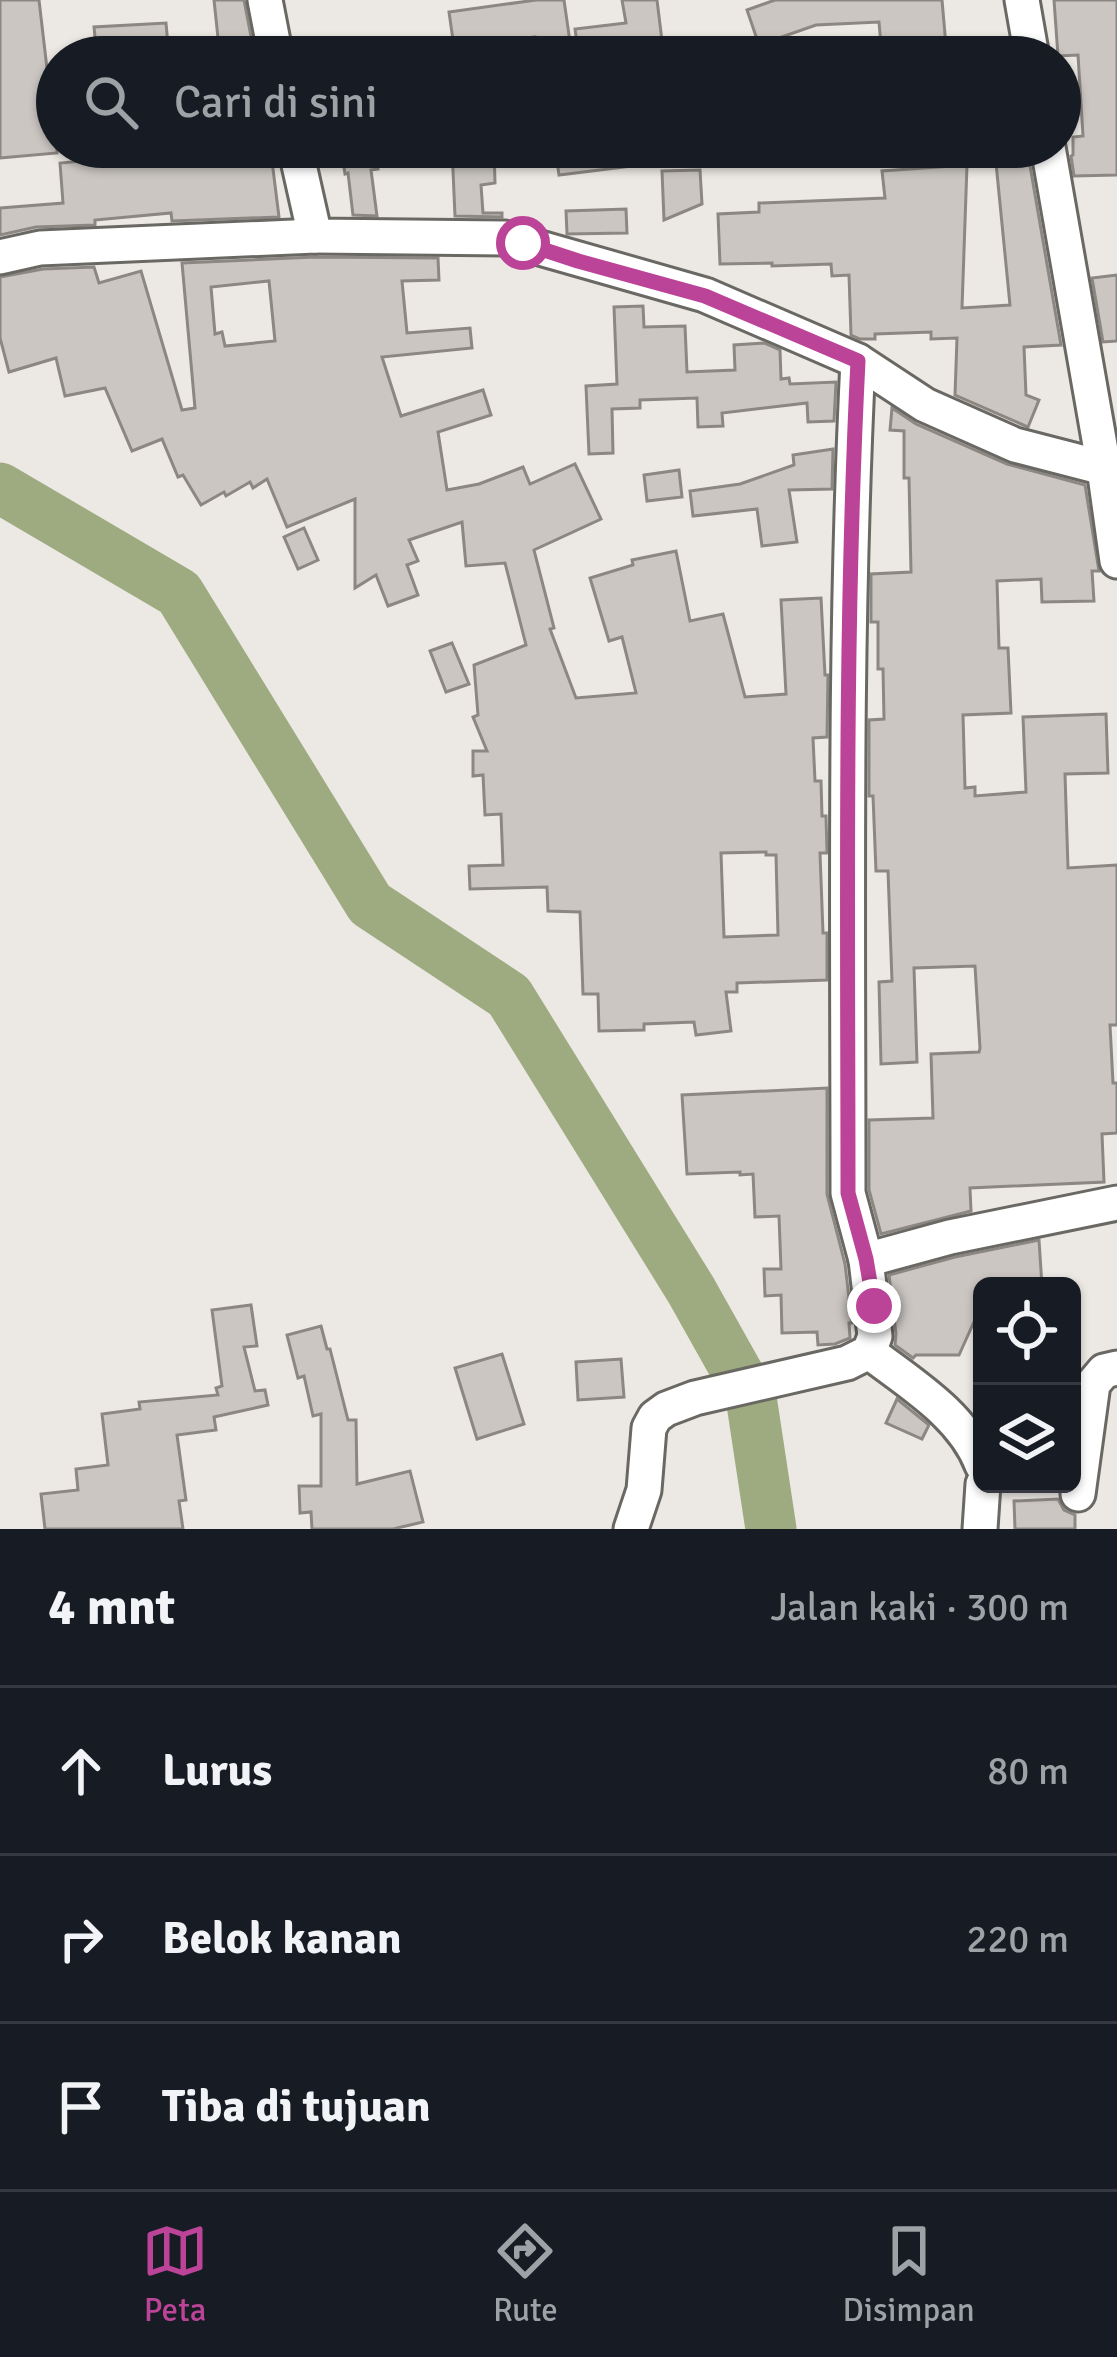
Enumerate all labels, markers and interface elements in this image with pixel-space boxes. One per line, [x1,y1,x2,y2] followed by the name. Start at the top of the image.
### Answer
[36,36,1081,168] search box
[78,69,144,135] icon: search
[174,75,378,130] text: Cari di sini
[496,216,550,270] route start
[973,1277,1081,1493] map controls
[973,1277,1081,1385] button: locate
[847,1279,901,1333] route end
[973,1385,1081,1493] button: layers
[48,1576,175,1639] text: 4 mnt
[771,1583,1069,1631] text: Jalan kaki · 300 m
[48,1738,114,1804] icon: ahead
[162,1743,272,1798] text: Lurus
[987,1747,1069,1795] text: 80 m
[48,1906,114,1972] icon: right
[162,1911,402,1966] text: Belok kanan
[966,1915,1069,1963] text: 220 m
[48,2074,114,2140] icon: arrive
[162,2079,431,2134] text: Tiba di tujuan
[142,2218,208,2331] tab: Peta
[492,2218,558,2331] tab: Rute
[843,2218,975,2331] tab: Disimpan

